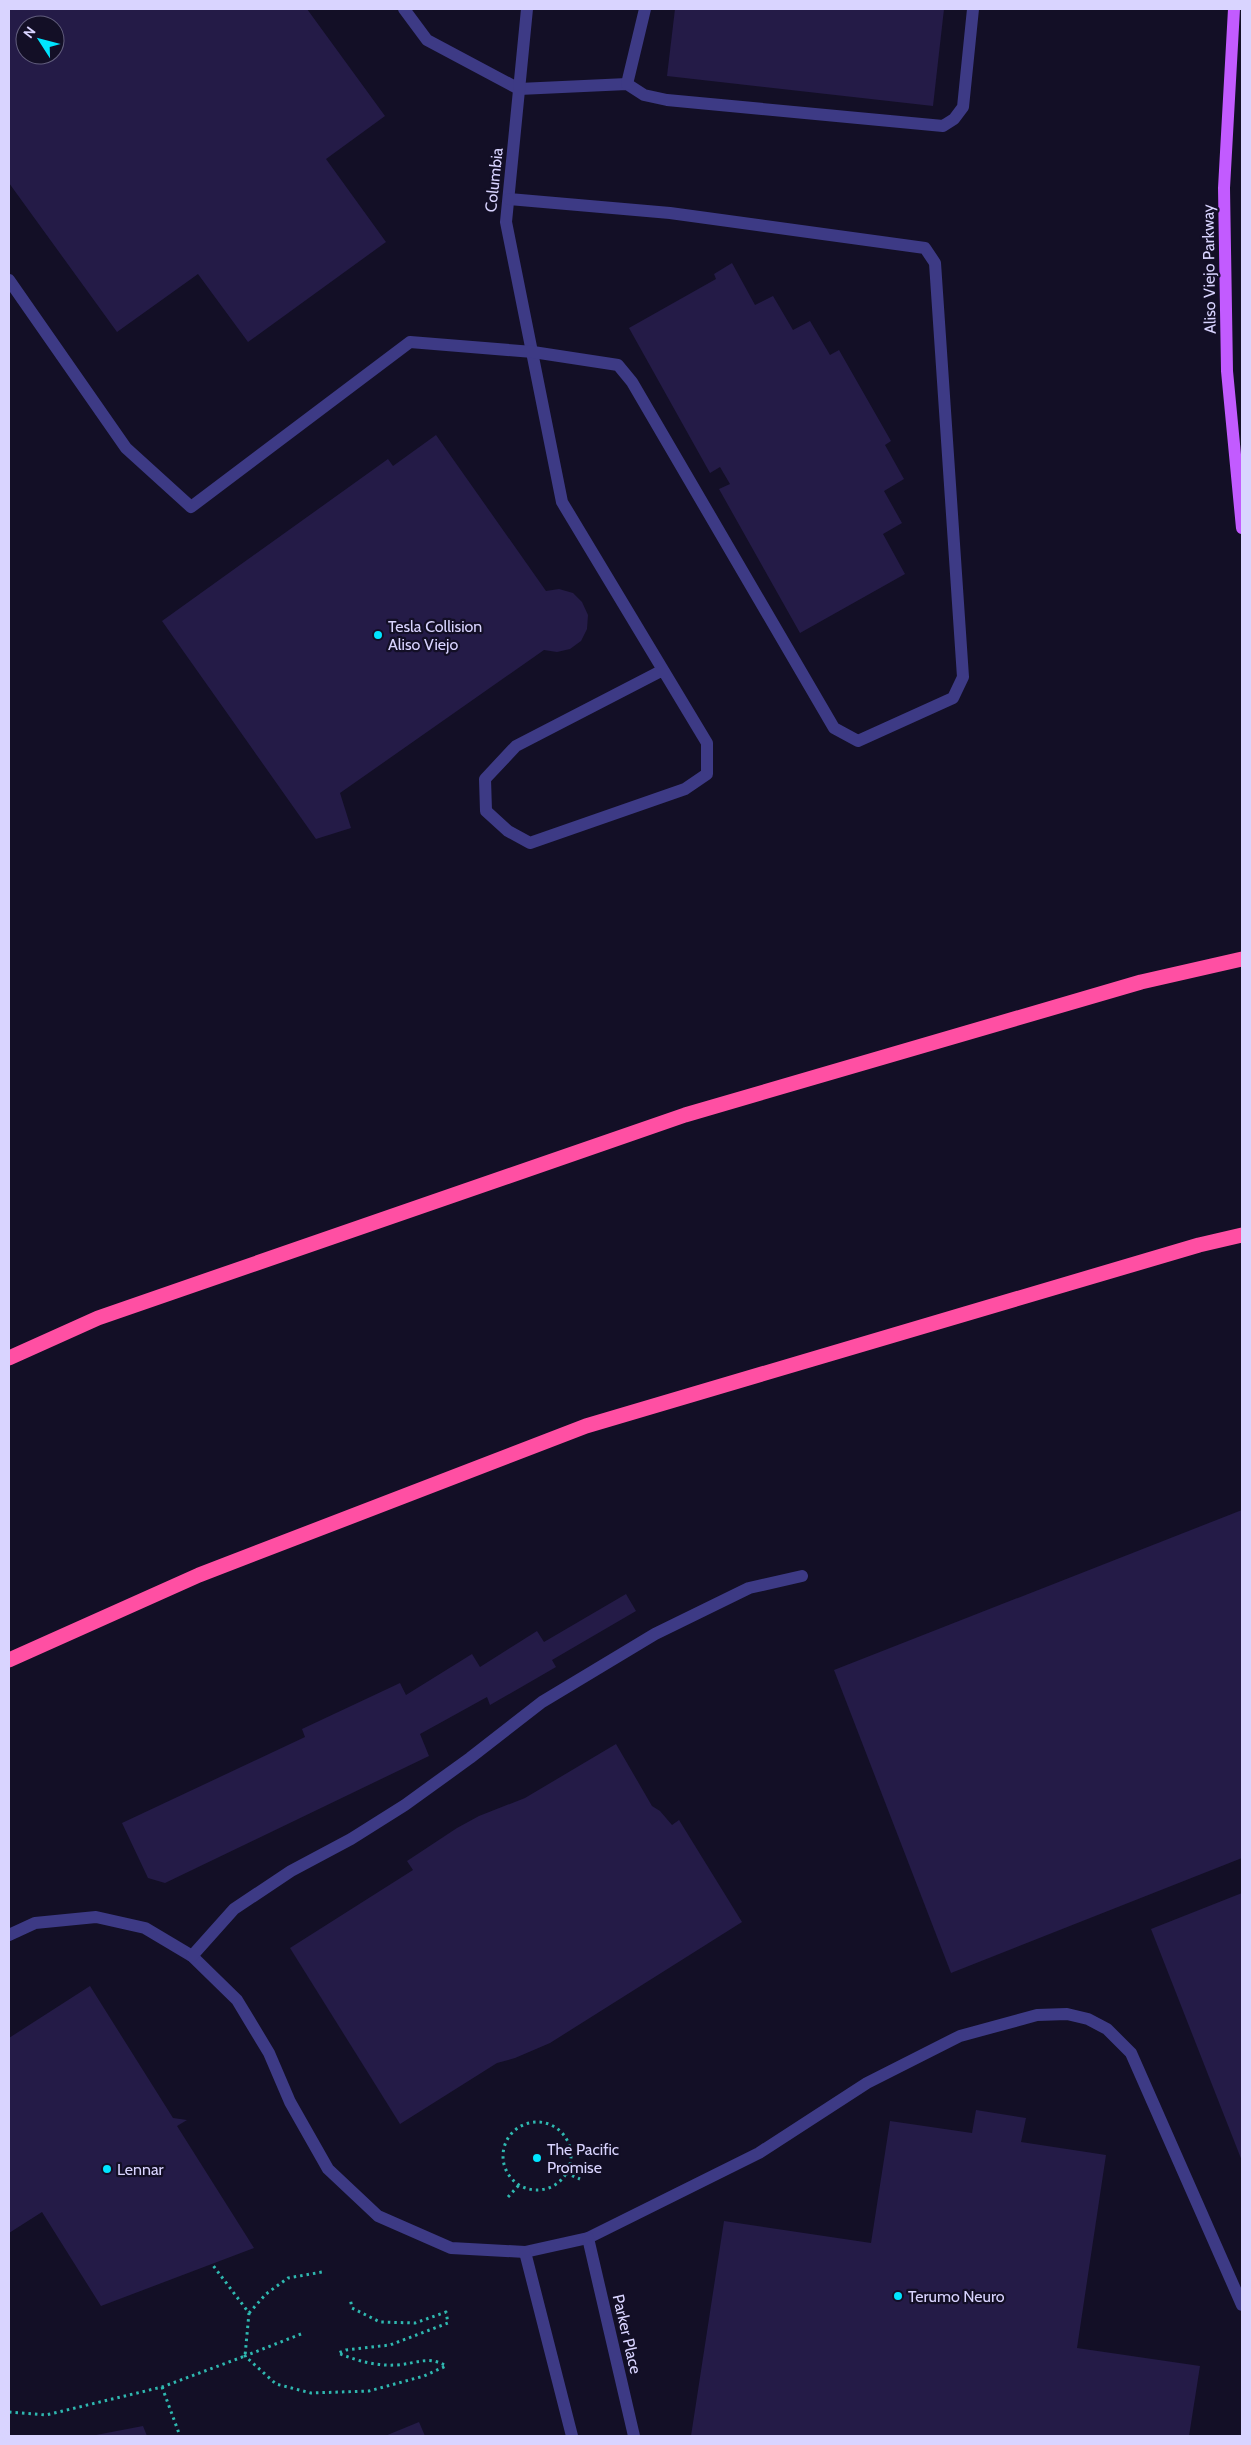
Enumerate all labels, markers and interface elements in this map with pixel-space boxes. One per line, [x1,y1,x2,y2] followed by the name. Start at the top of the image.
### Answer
[15,15,65,65] north arrow
[19,23,40,42] text: N
[481,147,507,213] street label: Columbia
[1198,204,1220,334] street label: Aliso Viejo Parkway
[388,617,482,654] place label: Tesla Collision Aliso Viejo
[372,629,384,641] marker: Tesla Collision Aliso Viejo
[547,2140,619,2177] place label: The Pacific Promise
[531,2152,543,2164] marker: The Pacific Promise
[117,2160,165,2179] place label: Lennar
[101,2163,113,2175] marker: Lennar
[908,2287,1005,2306] place label: Terumo Neuro
[892,2290,904,2302] marker: Terumo Neuro
[609,2292,645,2376] street label: Parker Place

